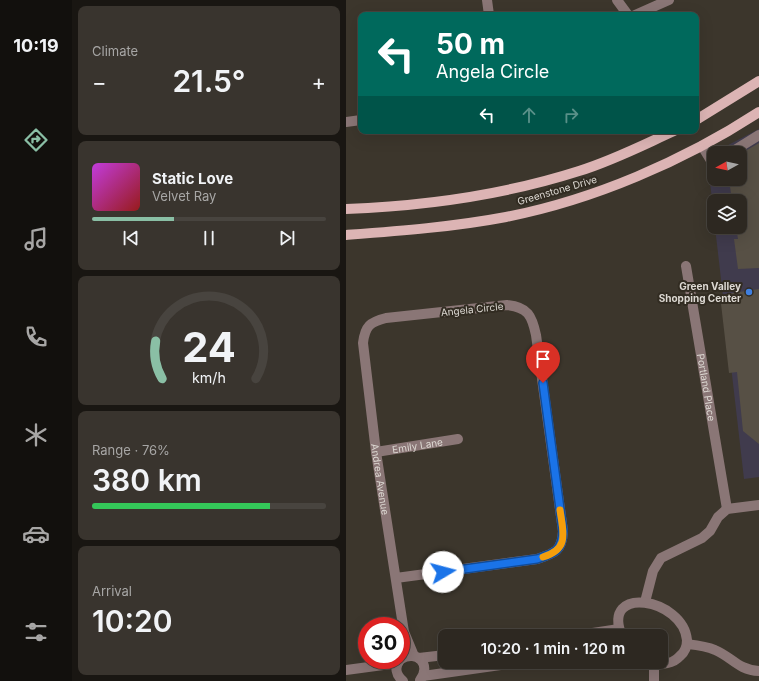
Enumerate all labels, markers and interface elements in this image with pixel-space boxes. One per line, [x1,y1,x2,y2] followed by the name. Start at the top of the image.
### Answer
[436,27,505,61] text: 50 m
[370,28,422,80] icon: left
[13,35,59,56] text: 10:19
[92,43,138,59] text: Climate
[436,61,549,82] text: Angela Circle
[172,63,246,99] text: 21.5°
[92,69,107,95] text: −
[311,69,326,95] text: +
[476,104,498,126] icon: left
[518,104,540,126] icon: ahead
[560,104,582,126] icon: right
[22,126,50,154] icon: directions
[707,146,747,186] north arrow
[707,146,747,234] map controls
[152,169,233,188] text: Static Love
[516,173,598,207] street label: Greenstone Drive
[152,188,216,204] text: Velvet Ray
[707,194,747,234] button: layers
[22,225,50,253] icon: music
[120,227,142,249] icon: previous
[198,227,220,249] icon: pause
[276,227,298,249] icon: next
[659,280,741,305] place label: Green Valley Shopping Center
[744,287,754,297] marker: Green Valley Shopping Center
[440,300,504,318] street label: Angela Circle
[182,321,236,371] text: 24
[22,323,50,351] icon: phone
[526,342,560,383] pin
[532,348,554,370] icon: arrive
[695,353,718,422] street label: Portland Place
[192,368,226,385] text: km/h
[22,421,50,449] icon: climate
[391,435,444,455] street label: Emily Lane
[92,442,170,458] text: Range · 76%
[369,443,392,516] street label: Andrea Avenue
[92,462,202,498] text: 380 km
[22,520,50,548] icon: car
[422,551,464,593] position arrow
[92,583,132,599] text: Arrival
[92,603,173,639] text: 10:20
[358,617,410,669] speed limit sign: 30
[22,618,50,646] icon: filters
[481,639,625,658] text: 10:20 · 1 min · 120 m

